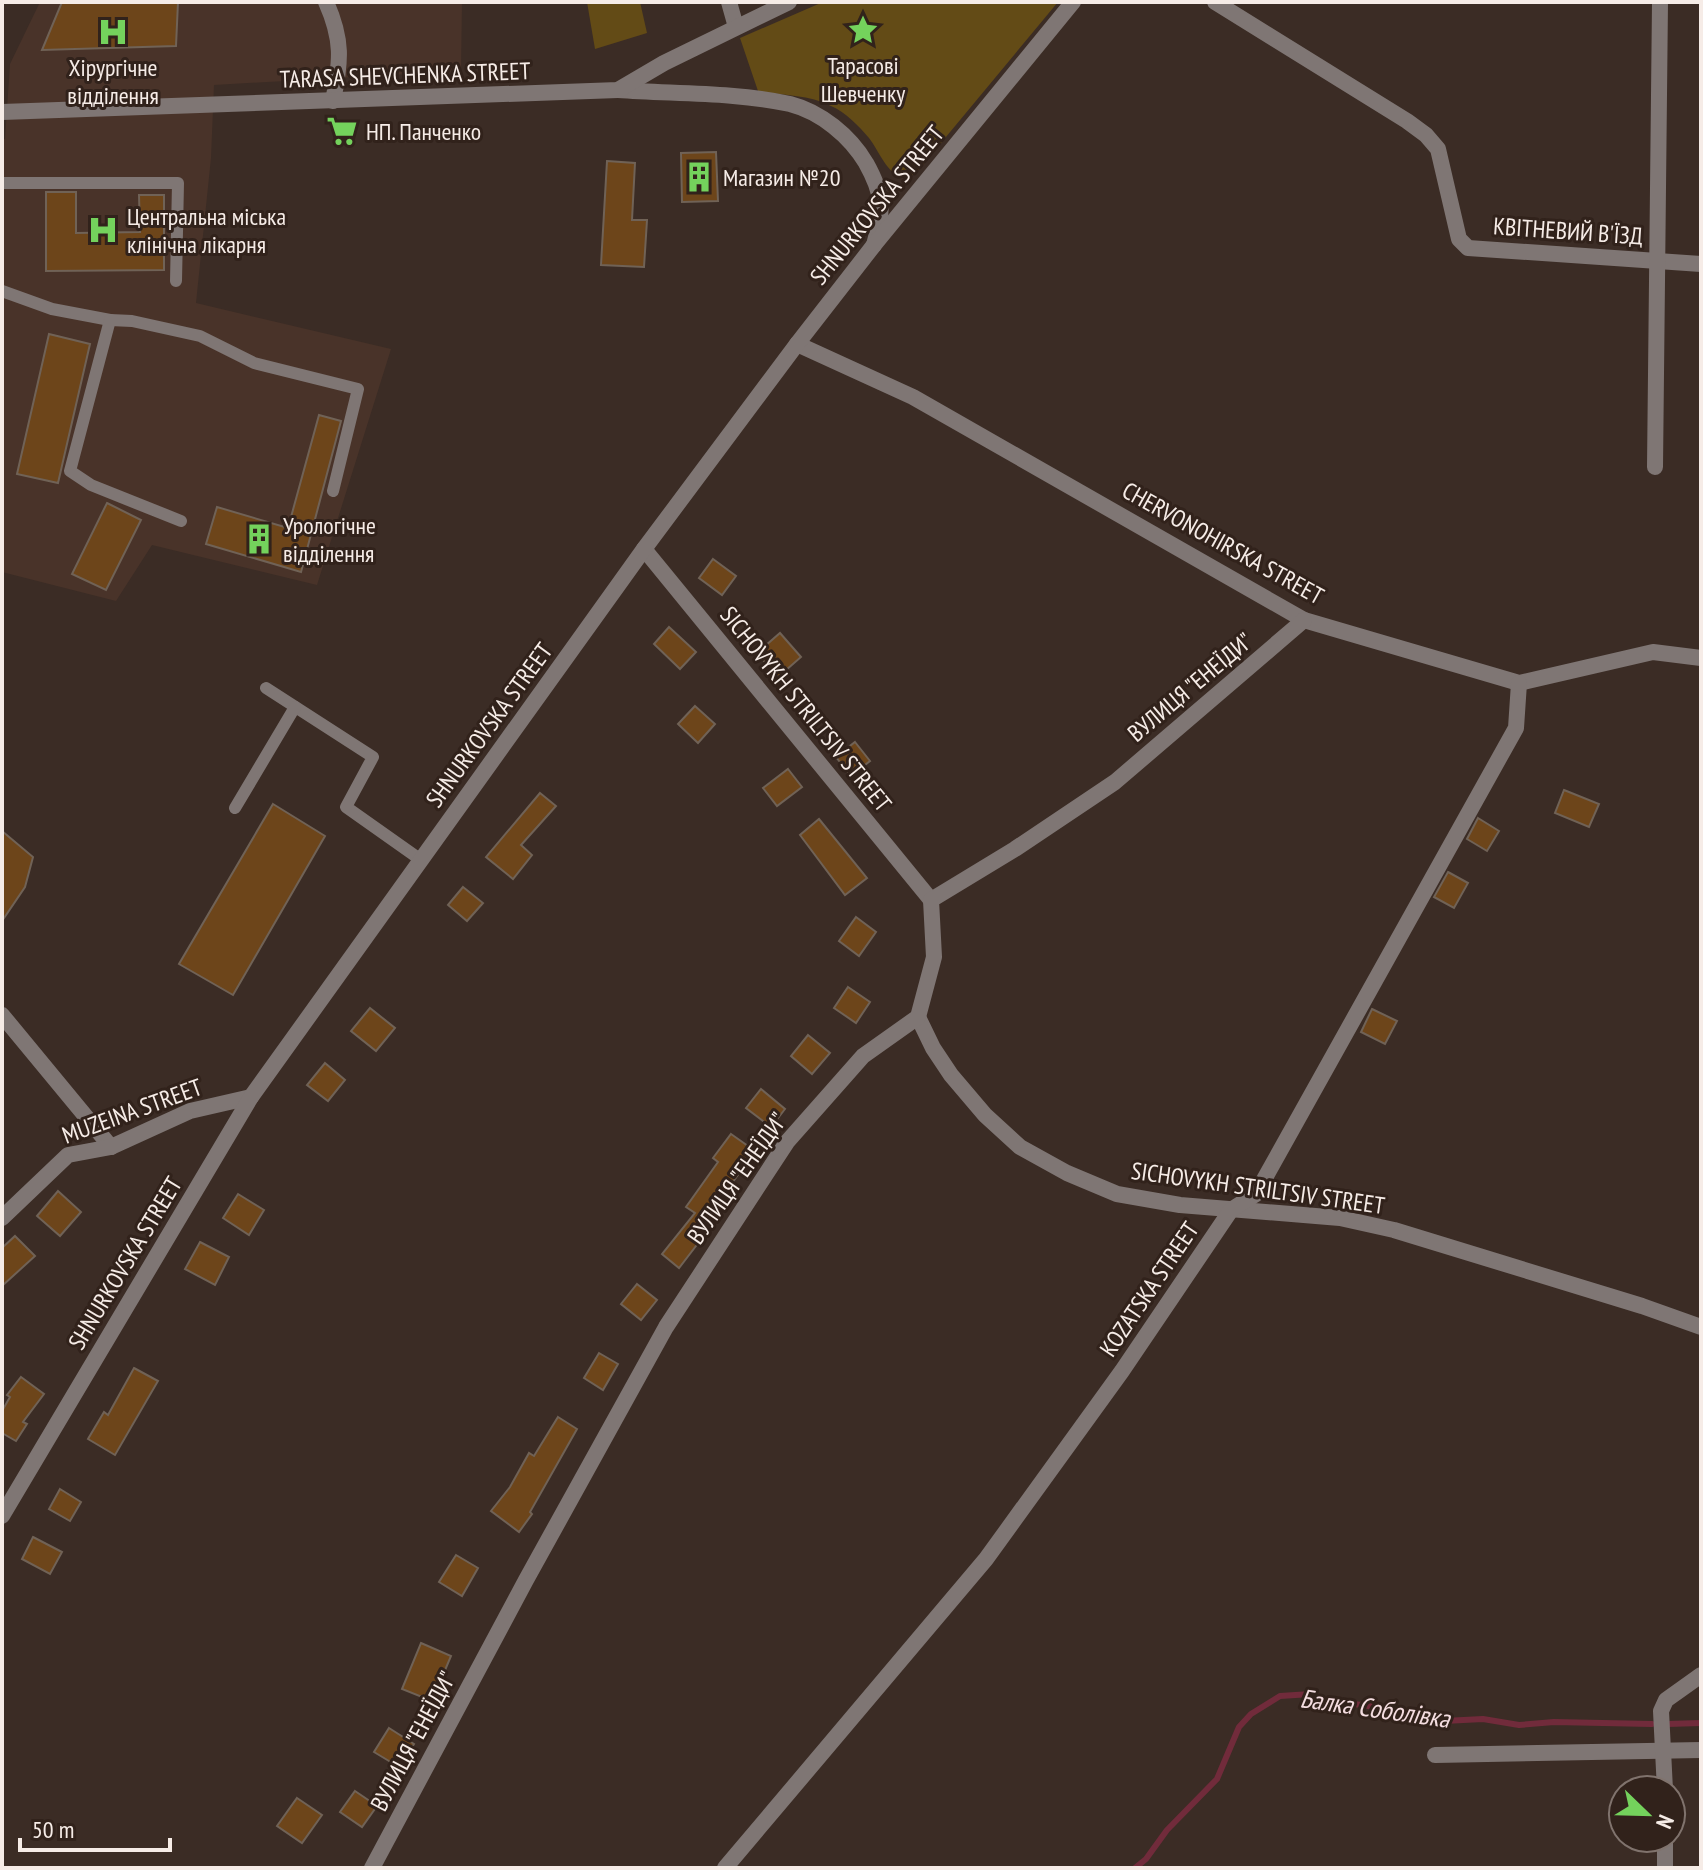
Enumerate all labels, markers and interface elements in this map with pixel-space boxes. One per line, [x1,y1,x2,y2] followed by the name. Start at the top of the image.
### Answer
[846,13,880,47] place icon: Тарасові Шевченку
[96,15,130,49] hospital icon: Хірургічне відділення
[821,50,905,109] place label: Тарасові Шевченку
[67,52,159,111] place label: Хірургічне відділення
[279,55,531,95] street label: TARASA SHEVCHENKA STREET
[325,114,359,148] supermarket icon: НП. Панченко
[366,116,481,147] place label: НП. Панченко
[803,119,951,291] street label: SHNURKOVSKA STREET
[682,160,716,194] building icon: Магазин №20
[723,162,840,193] place label: Магазин №20
[127,201,286,260] place label: Центральна міська клінічна лікарня
[1492,210,1644,252] street label: КВІТНЕВИЙ В'ЇЗД
[86,213,120,247] hospital icon: Центральна міська клінічна лікарня
[1117,475,1329,611] street label: CHERVONOHIRSKA STREET
[283,510,376,569] place label: Урологічне відділення
[242,522,276,556] building icon: Урологічне відділення
[714,600,899,818] street label: SICHOVYKH STRILTSIV STREET
[1121,626,1259,748] street label: ВУЛИЦЯ "ЕНЕЇДИ"
[419,636,559,813] street label: SHNURKOVSKA STREET
[58,1071,206,1151] street label: MUZEINA STREET
[680,1106,794,1250] street label: ВУЛИЦЯ "ЕНЕЇДИ"
[1129,1155,1387,1221] street label: SICHOVYKH STRILTSIV STREET
[61,1171,189,1355] street label: SHNURKOVSKA STREET
[1093,1215,1206,1362] street label: KOZATSKA STREET
[363,1666,463,1816] street label: ВУЛИЦЯ "ЕНЕЇДИ"
[1298,1681,1453,1735] water label: Балка Соболівка
[1607,1774,1687,1854] north arrow
[20,1802,170,1852] scale bar
[1650,1811,1681,1833] text: N
[32,1814,74,1845] text: 50 m

